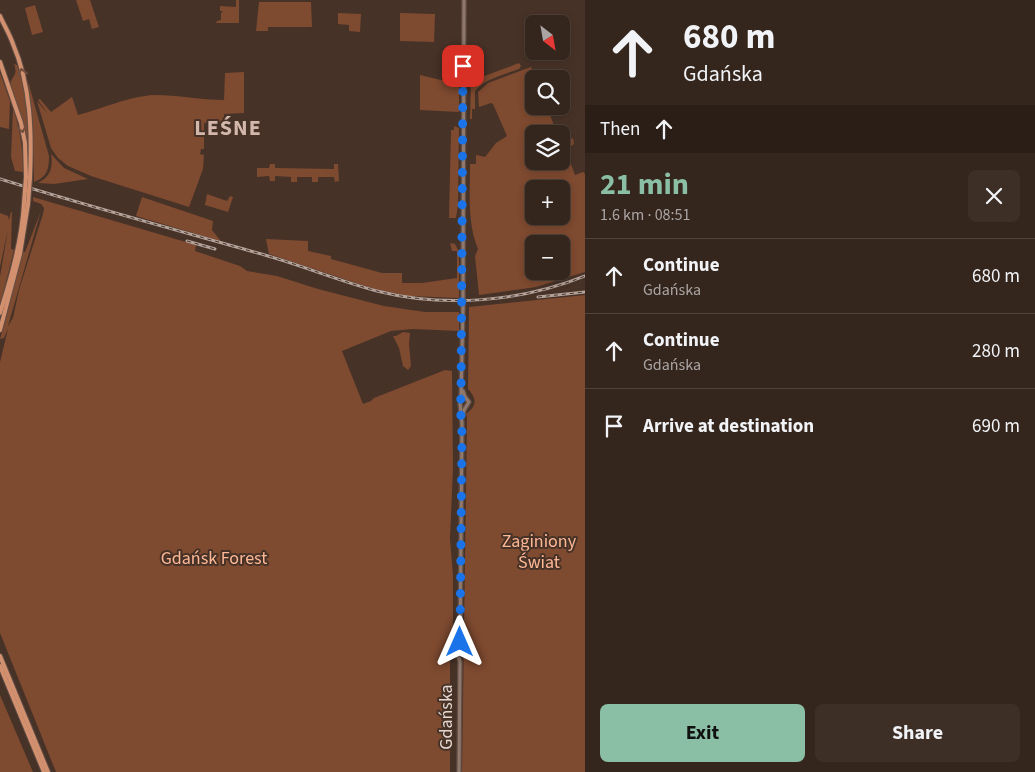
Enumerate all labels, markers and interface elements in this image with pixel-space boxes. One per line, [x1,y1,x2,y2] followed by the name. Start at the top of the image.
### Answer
[683,12,775,62] text: 680 m
[525,15,570,60] north arrow
[525,15,570,280] map controls
[600,20,665,85] icon: ahead
[442,45,484,87] pin
[449,52,477,80] icon: arrive
[683,58,763,90] text: Gdańska
[17,68,28,77] one-way arrow
[525,70,570,115] button: search
[194,112,262,144] district label: LEŚNE
[650,115,678,143] icon: ahead
[600,116,640,143] text: Then
[17,125,27,134] one-way arrow
[525,125,570,170] button: layers
[600,163,689,206] text: 21 min
[968,170,1020,222] button: close
[525,180,570,225] button: +
[600,204,690,226] text: 1.6 km · 08:51
[525,235,570,280] button: −
[643,252,720,279] text: Continue
[600,262,628,290] icon: ahead
[972,263,1020,290] text: 680 m
[643,279,701,301] text: Gdańska
[643,327,720,354] text: Continue
[600,337,628,365] icon: ahead
[972,338,1020,365] text: 280 m
[643,354,701,376] text: Gdańska
[600,412,628,440] icon: arrive
[643,413,814,440] text: Arrive at destination
[972,413,1020,440] text: 690 m
[502,529,577,575] park label: Zaginiony Świat
[161,546,267,571] park label: Gdańsk Forest
[433,615,485,667] position arrow
[434,684,459,750] street label: Gdańska
[600,704,805,762] button: Exit
[815,704,1020,762] button: Share

